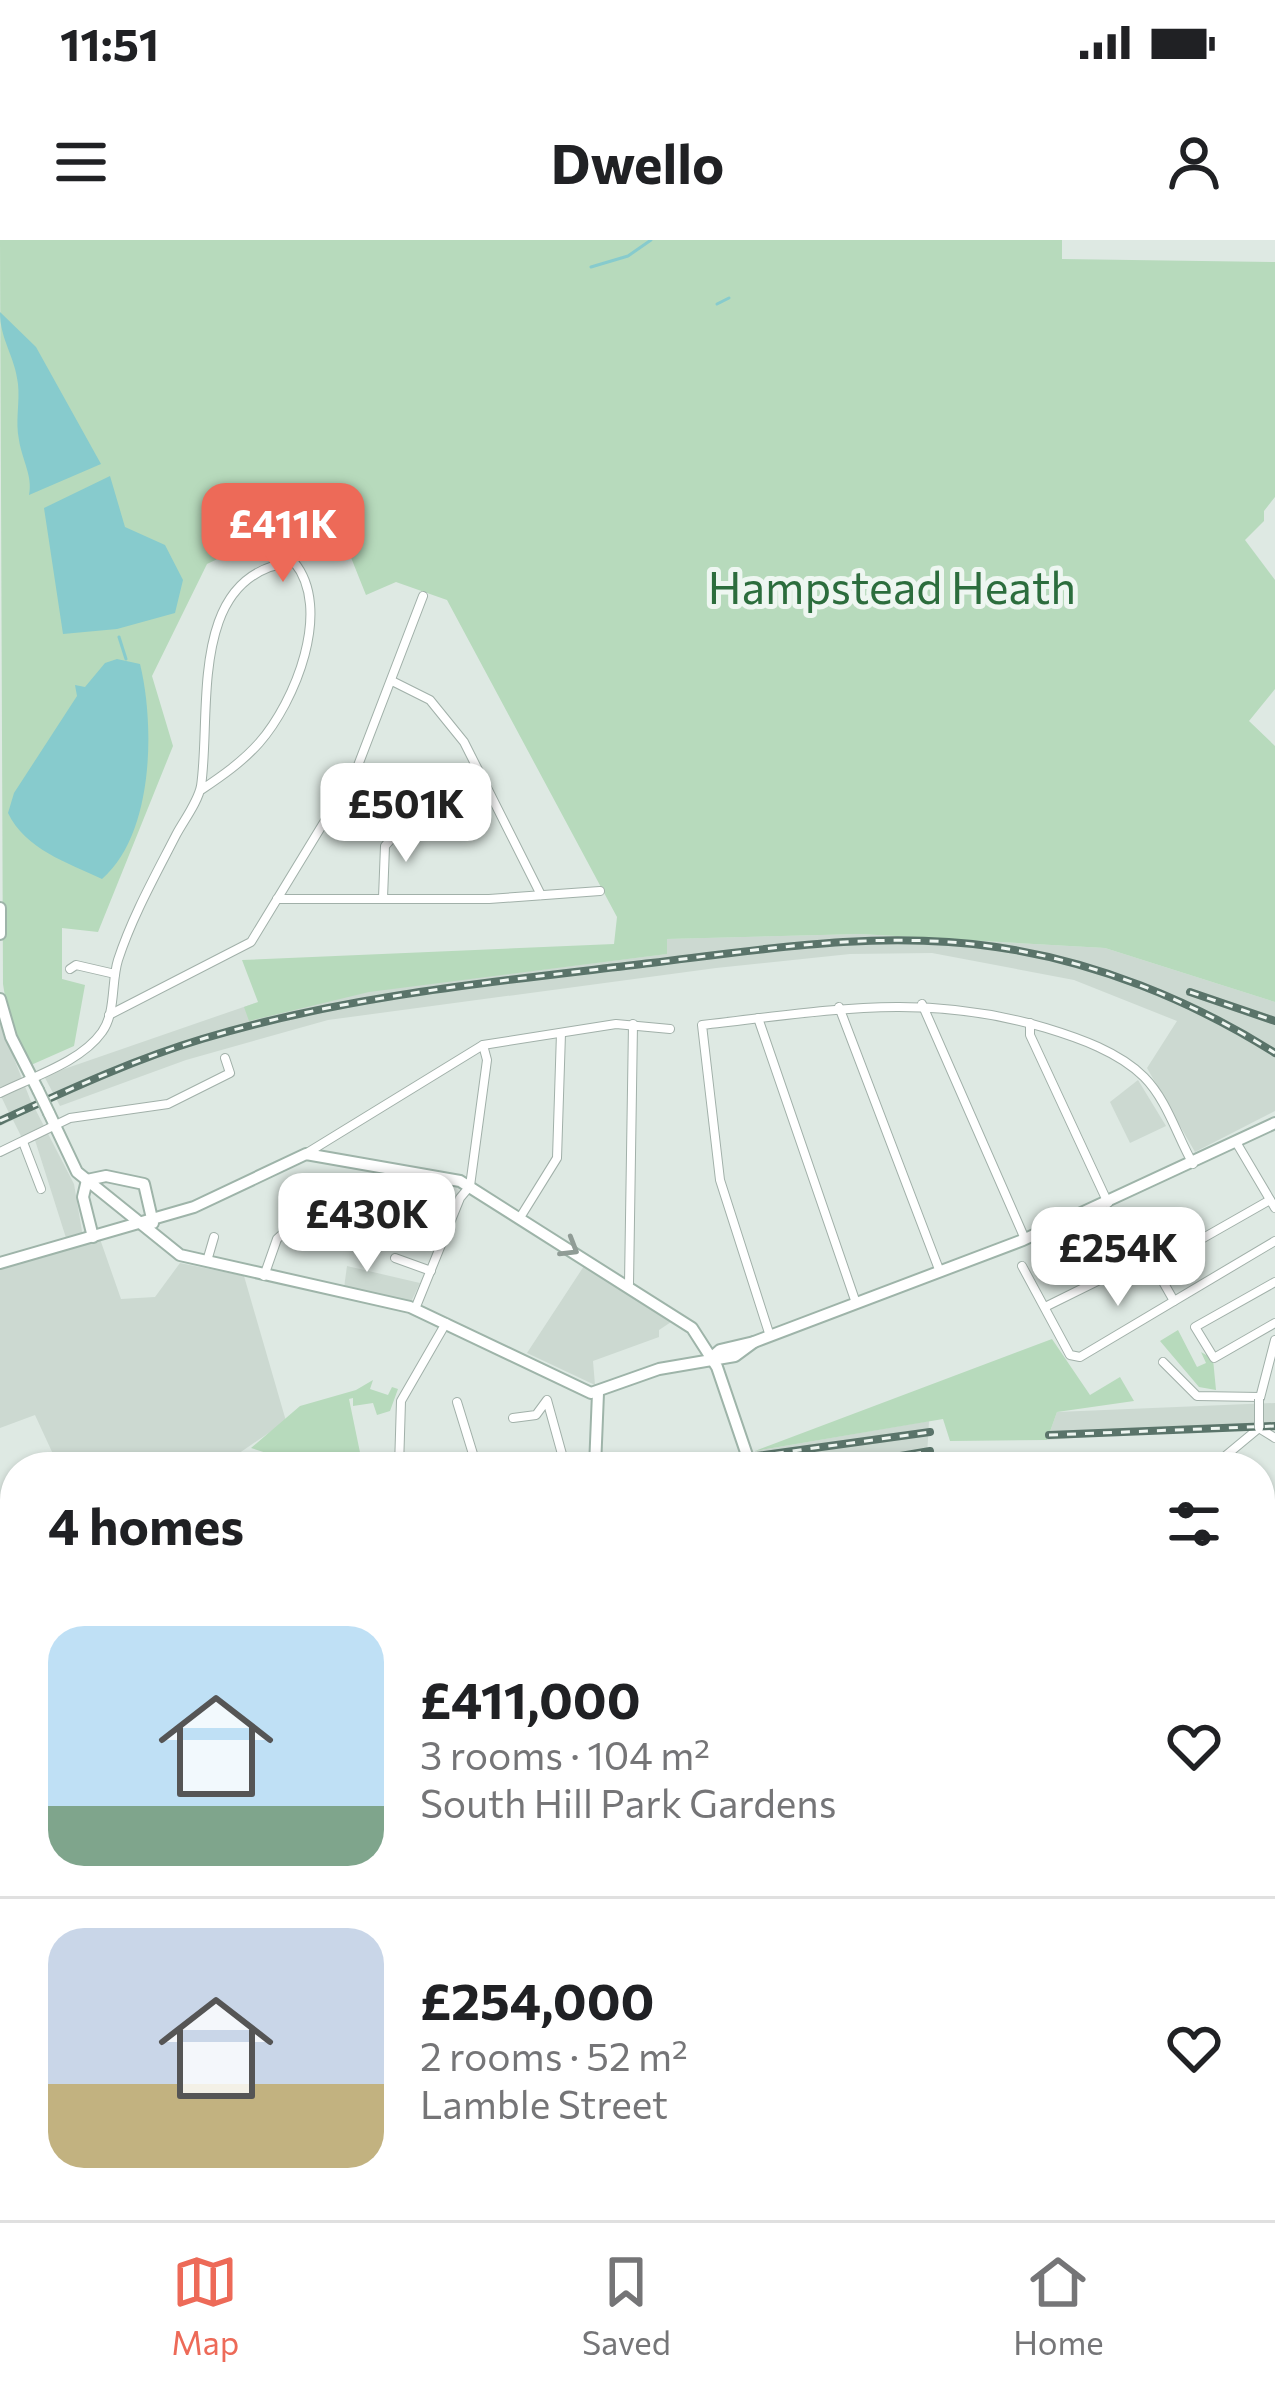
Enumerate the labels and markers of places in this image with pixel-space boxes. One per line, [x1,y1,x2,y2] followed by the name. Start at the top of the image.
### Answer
[199,483,367,585] pin: £411K
[322,763,490,865] pin: £501K
[283,1173,451,1275] pin: £430K
[1034,1207,1202,1309] pin: £254K

